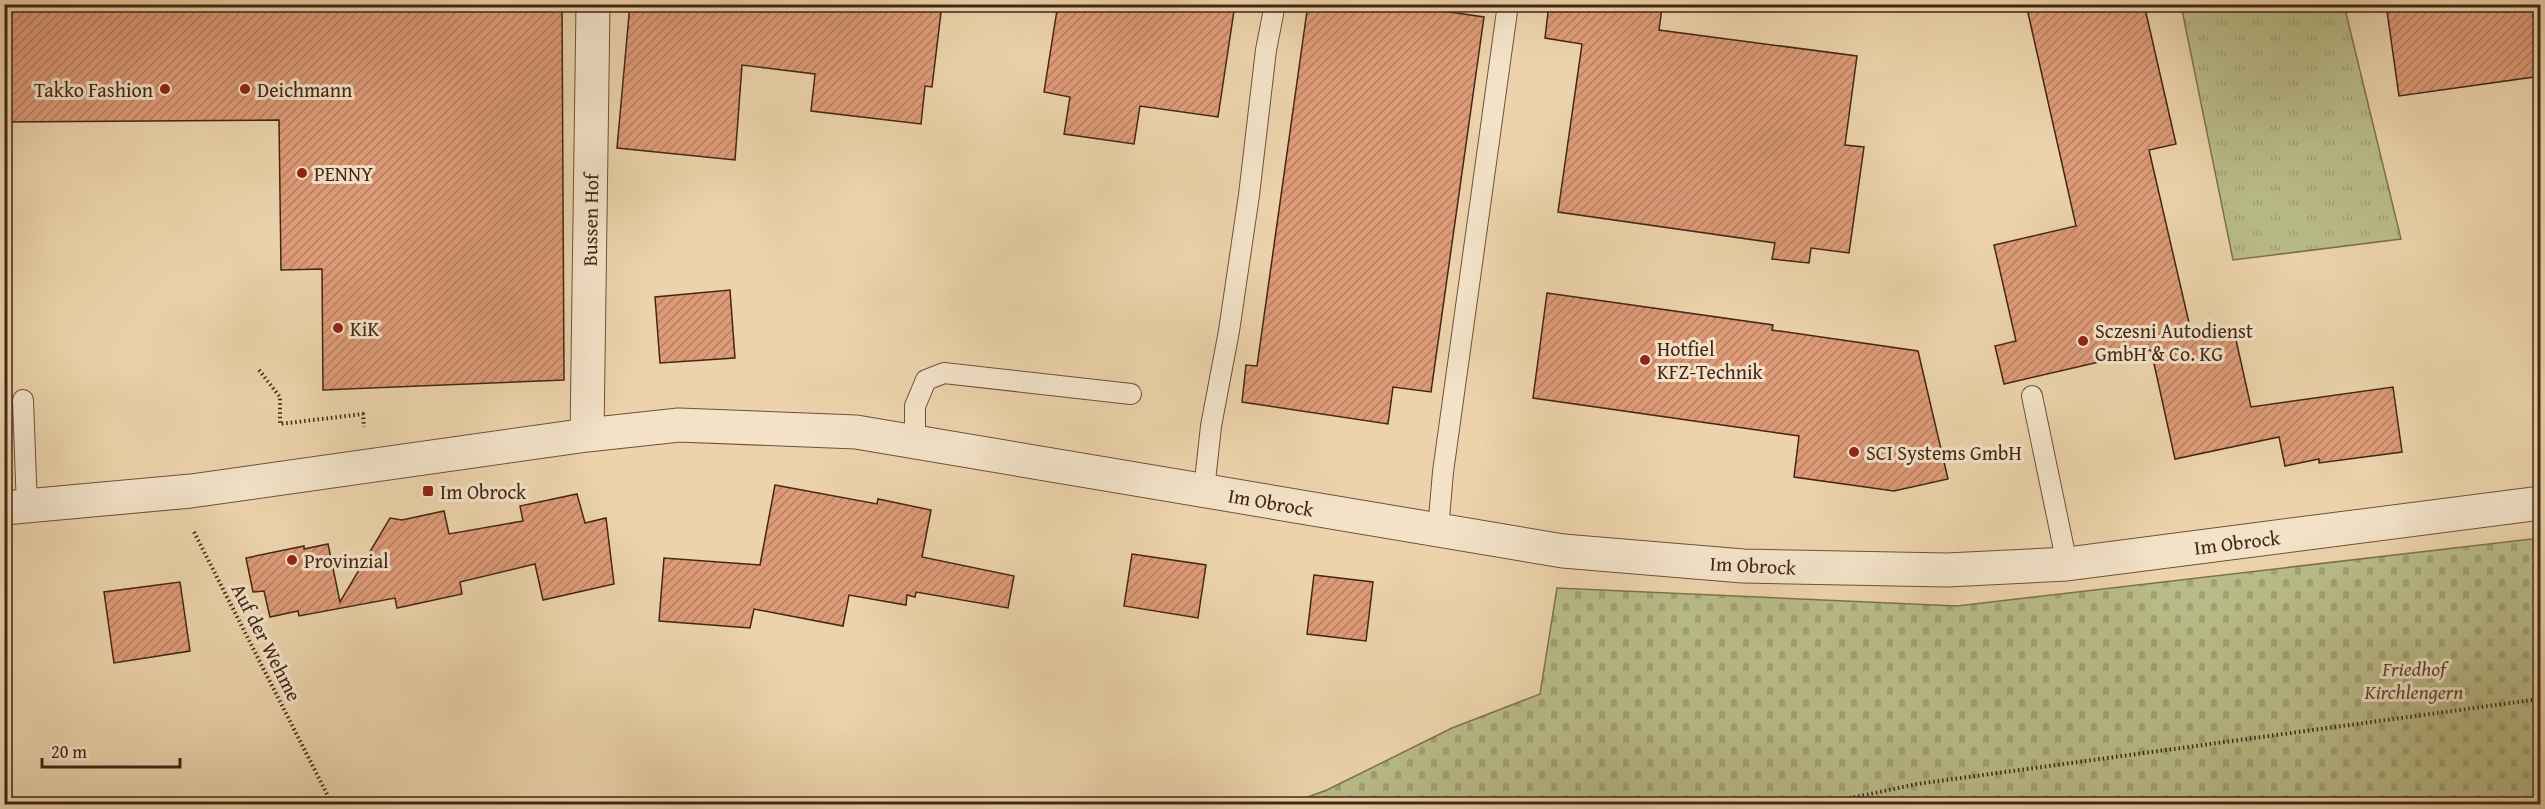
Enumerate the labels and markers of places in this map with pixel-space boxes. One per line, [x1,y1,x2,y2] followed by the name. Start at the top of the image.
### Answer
[34,75,153,104] place label: Takko Fashion
[257,75,352,104] place label: Deichmann
[158,82,172,96] marker: Takko Fashion
[238,82,252,96] marker: Deichmann
[314,159,373,188] place label: PENNY
[295,166,309,180] marker: PENNY
[350,314,379,343] place label: KiK
[2095,316,2253,368] place label: Sczesni Autodienst GmbH & Co. KG
[331,321,345,335] marker: KiK
[1657,334,1764,386] place label: Hotfiel KFZ-Technik
[2076,334,2090,348] marker: Sczesni Autodienst GmbH & Co. KG
[1638,353,1652,367] marker: Hotfiel KFZ-Technik
[1866,438,2022,467] place label: SCI Systems GmbH
[1847,445,1861,459] marker: SCI Systems GmbH
[440,477,527,506] place label: Im Obrock
[421,484,435,498] marker: Im Obrock
[304,546,389,575] place label: Provinzial
[285,553,299,567] marker: Provinzial

